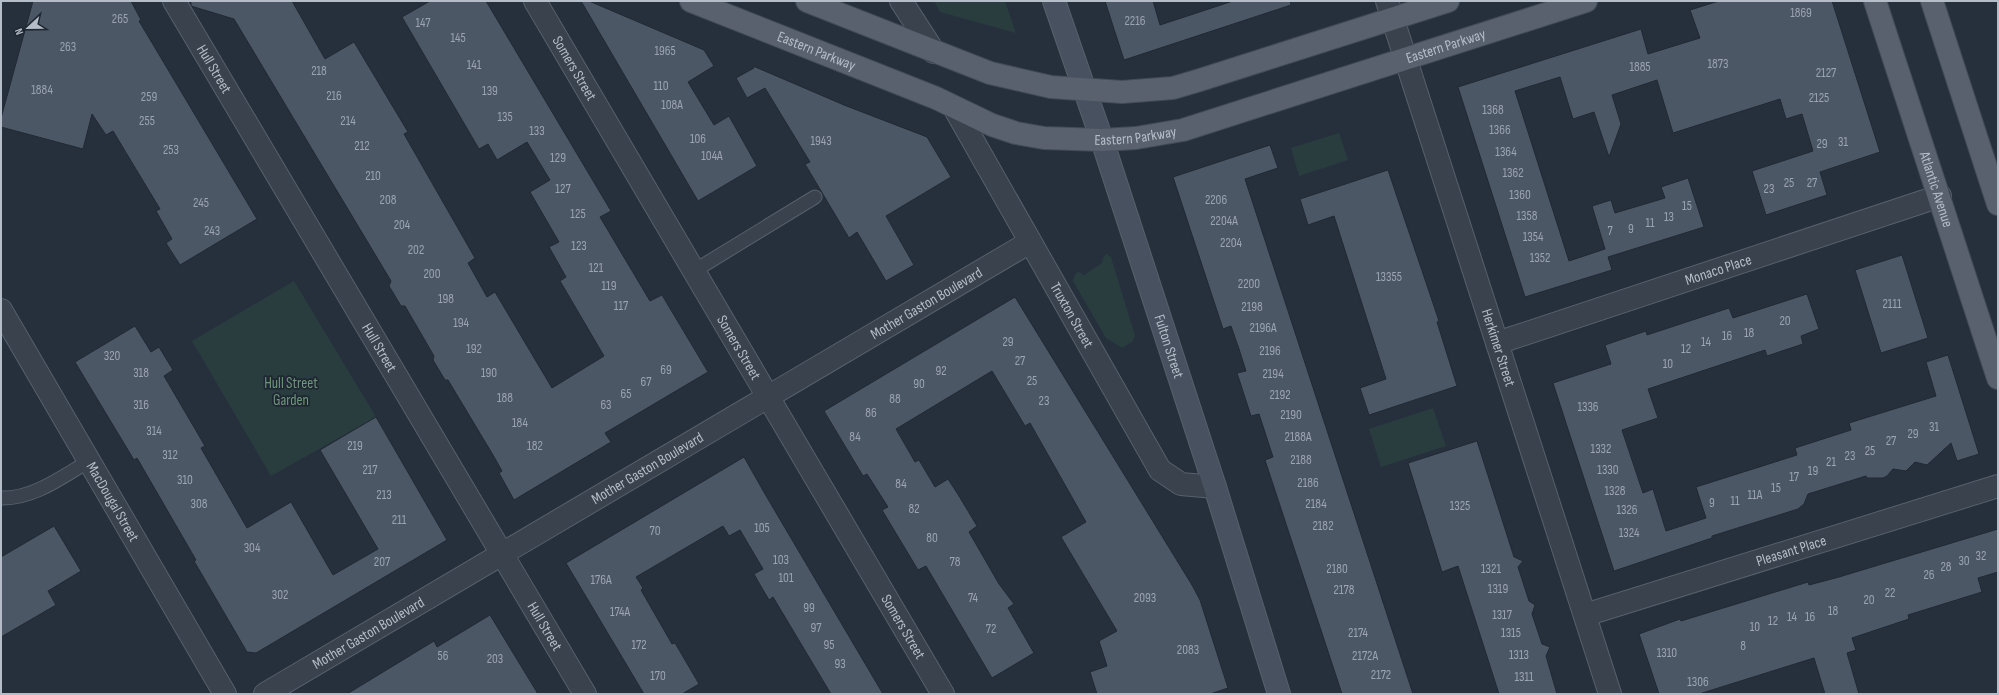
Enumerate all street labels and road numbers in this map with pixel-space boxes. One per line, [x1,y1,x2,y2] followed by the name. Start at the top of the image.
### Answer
[1404,24,1488,68] street label: Eastern Parkway
[775,27,859,75] street label: Eastern Parkway
[548,32,601,104] street label: Somers Street
[192,41,236,97] street label: Hull Street
[1094,122,1178,150] street label: Eastern Parkway
[1915,148,1958,230] street label: Atlantic Avenue
[1682,250,1754,289] street label: Monaco Place
[867,263,986,344] street label: Mother Gaston Boulevard
[1046,279,1098,352] street label: Truxton Street
[1477,306,1520,389] street label: Herkimer Street
[713,312,766,384] street label: Somers Street
[1150,312,1189,381] street label: Fulton Street
[358,320,402,376] street label: Hull Street
[588,428,707,509] street label: Mother Gaston Boulevard
[82,459,144,545] street label: MacDougal Street
[1754,531,1829,570] street label: Pleasant Place
[877,591,930,663] street label: Somers Street
[309,593,428,673] street label: Mother Gaston Boulevard
[523,598,567,655] street label: Hull Street

